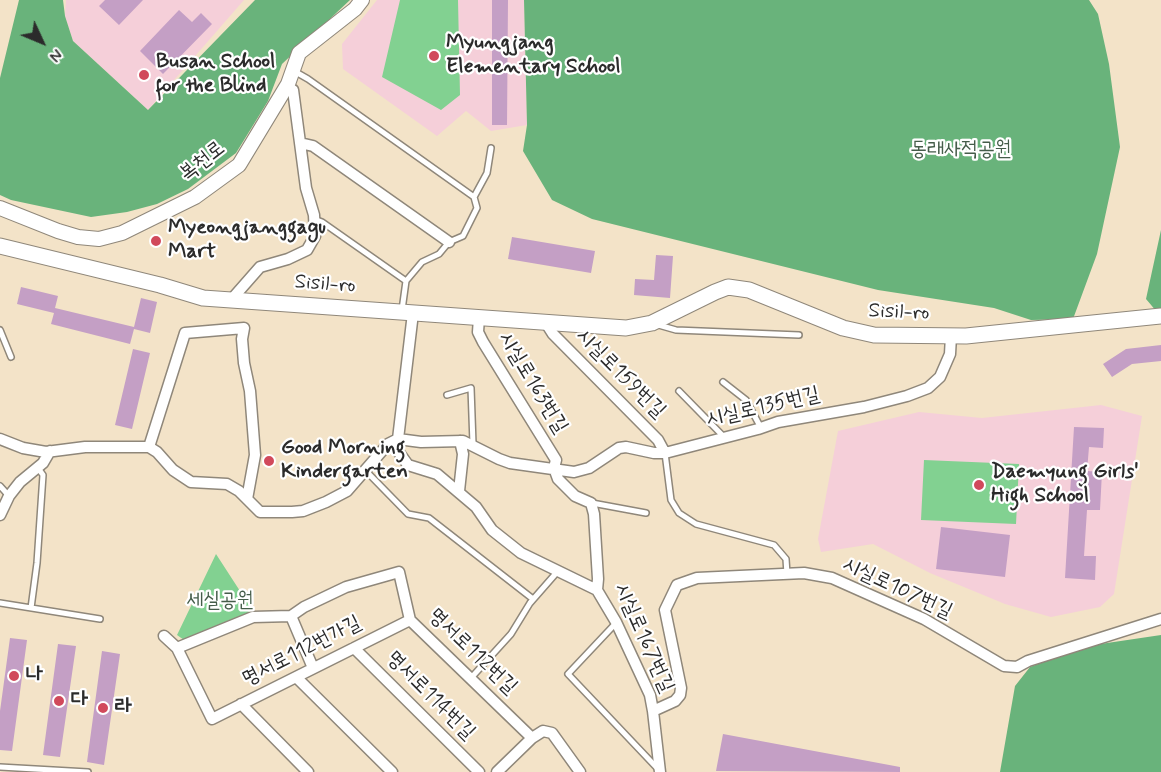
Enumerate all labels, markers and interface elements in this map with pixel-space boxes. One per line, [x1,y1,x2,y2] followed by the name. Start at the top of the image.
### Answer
[12,12,72,72] north arrow
[446,31,621,81] place label: Myungjang Elementary School
[44,44,67,66] text: N
[427,49,441,63] marker: Myungjang Elementary School
[156,50,275,100] place label: Busan School for the Blind
[137,68,151,82] marker: Busan School for the Blind
[175,136,231,188] street label: 복천로
[910,138,1012,164] park label: 동래사적공원
[168,216,326,266] place label: Myeongjanggagu Mart
[149,234,163,248] marker: Myeongjanggagu Mart
[294,270,356,300] street label: Sisil-ro
[868,299,930,327] street label: Sisil-ro
[570,324,670,424] street label: 시실로159번길
[492,328,572,438] street label: 시실로163번길
[704,383,822,433] street label: 시실로135번길
[281,436,408,486] place label: Good Morning Kindergarten
[262,454,276,468] marker: Good Morning Kindergarten
[991,460,1139,510] place label: Daemyung Girls' High School
[972,478,986,492] marker: Daemyung Girls' High School
[838,553,956,625] street label: 시실로107번길
[608,579,678,697] street label: 시실로167번길
[186,589,254,615] park label: 세실공원
[422,603,522,701] street label: 명서로112번길
[238,611,366,693] street label: 명서로112번가길
[380,646,480,746] street label: 명서로114번길
[26,663,43,689] place label: 나
[7,669,21,683] marker: 나
[71,688,88,714] place label: 다
[52,694,66,708] marker: 다
[115,695,132,721] place label: 라
[96,701,110,715] marker: 라

